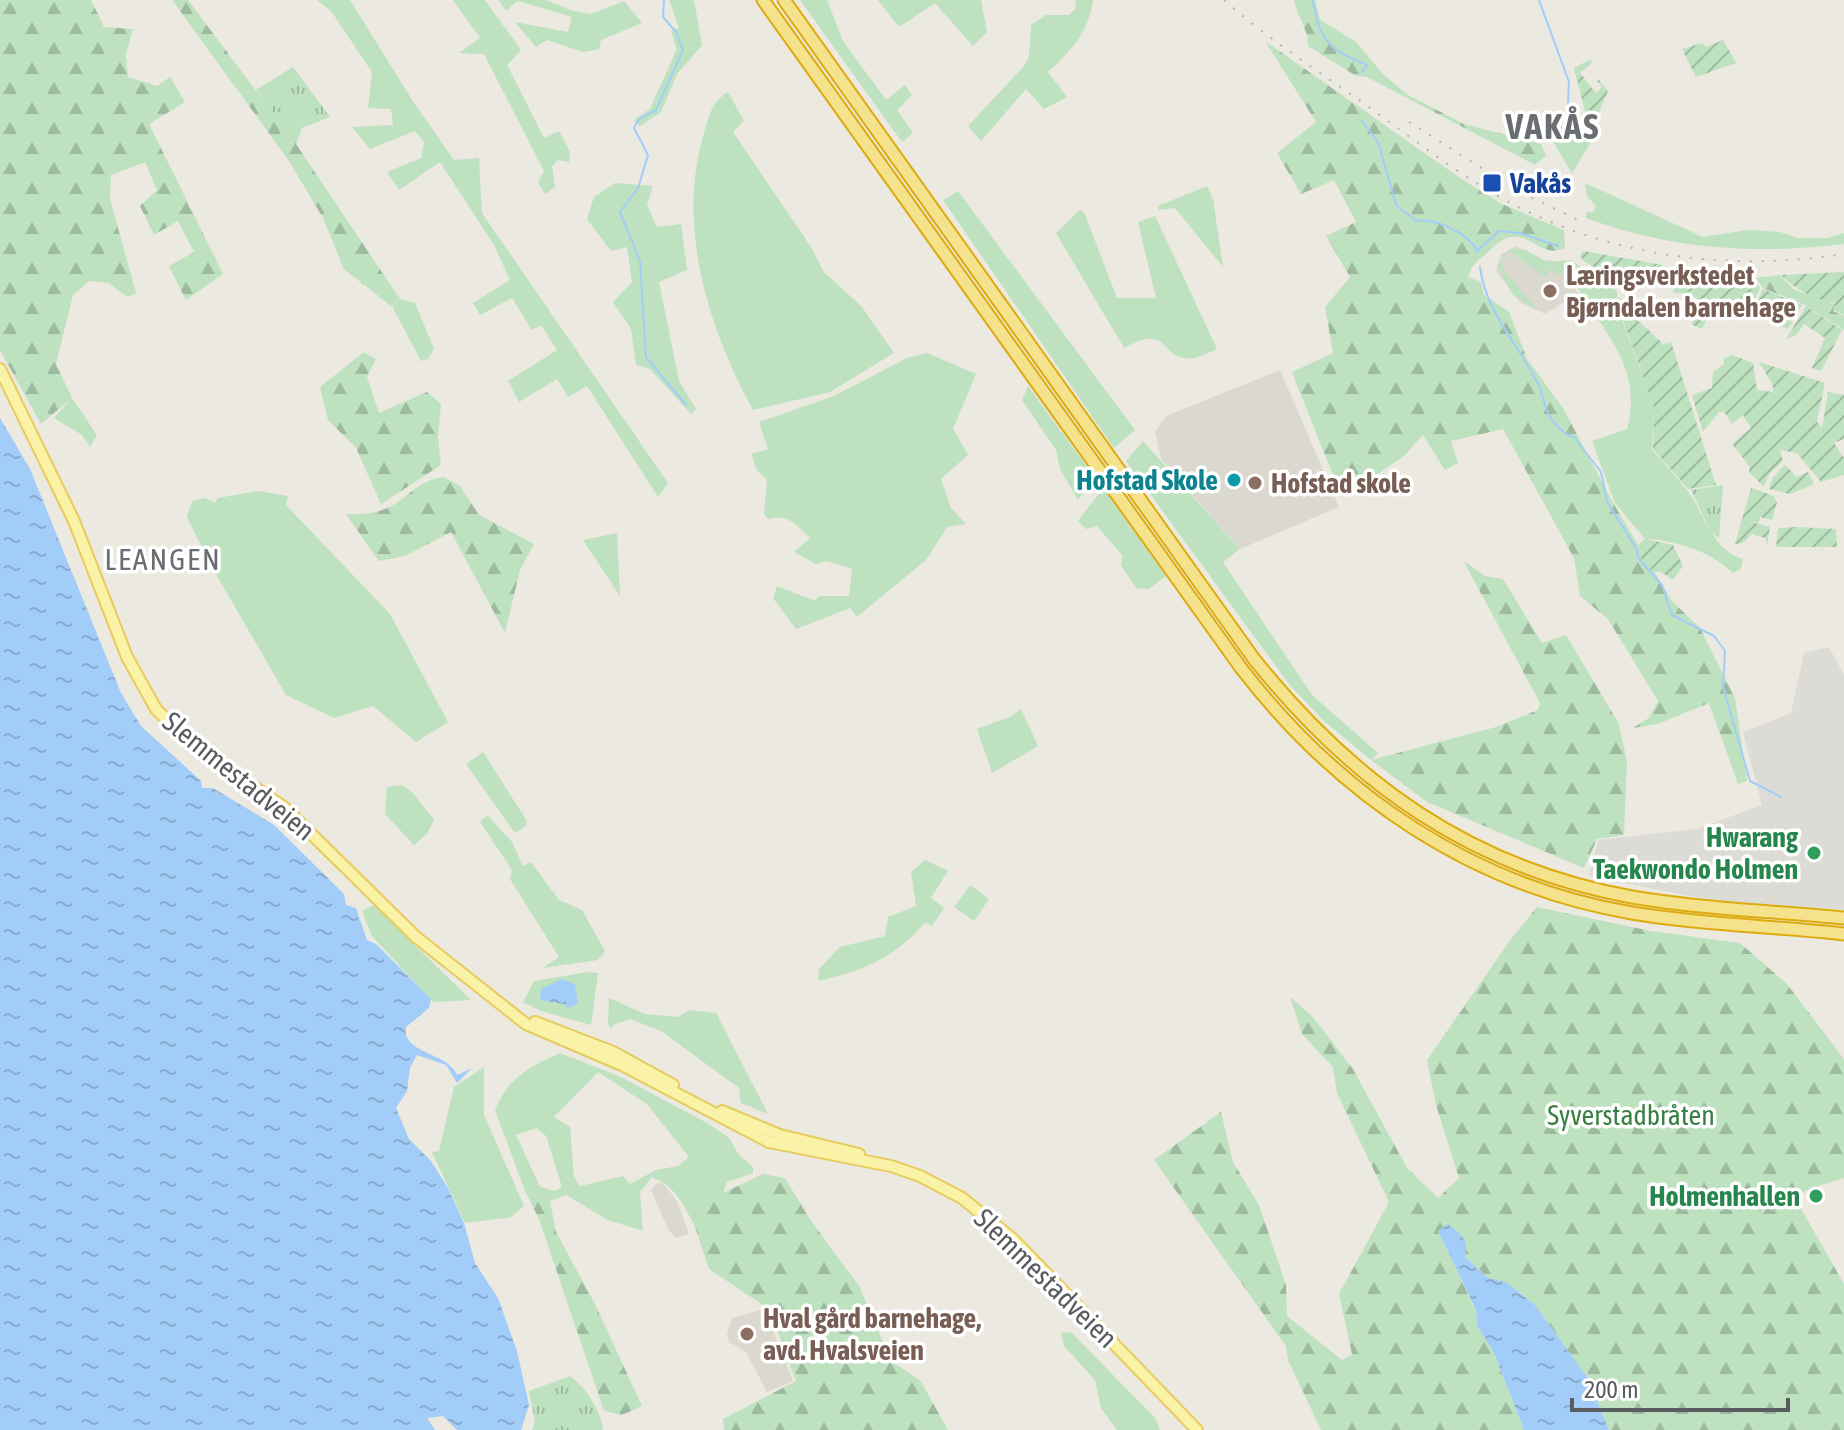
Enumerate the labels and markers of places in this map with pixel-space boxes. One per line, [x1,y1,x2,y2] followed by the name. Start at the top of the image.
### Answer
[1509,167,1571,199] place label: Vakås
[1481,172,1503,194] marker: Vakås
[1566,259,1796,323] place label: Læringsverkstedet Bjørndalen barnehage
[1541,282,1559,300] marker: Læringsverkstedet Bjørndalen barnehage
[1076,464,1218,496] place label: Hofstad Skole
[1271,467,1411,499] place label: Hofstad skole
[1225,471,1243,489] marker: Hofstad Skole
[1246,474,1264,492] marker: Hofstad skole
[1593,821,1799,885] place label: Hwarang Taekwondo Holmen
[1805,844,1823,862] marker: Hwarang Taekwondo Holmen
[1649,1180,1800,1212] place label: Holmenhallen
[1807,1187,1825,1205] marker: Holmenhallen
[763,1302,981,1366] place label: Hval gård barnehage, avd. Hvalsveien
[738,1325,756,1343] marker: Hval gård barnehage, avd. Hvalsveien

